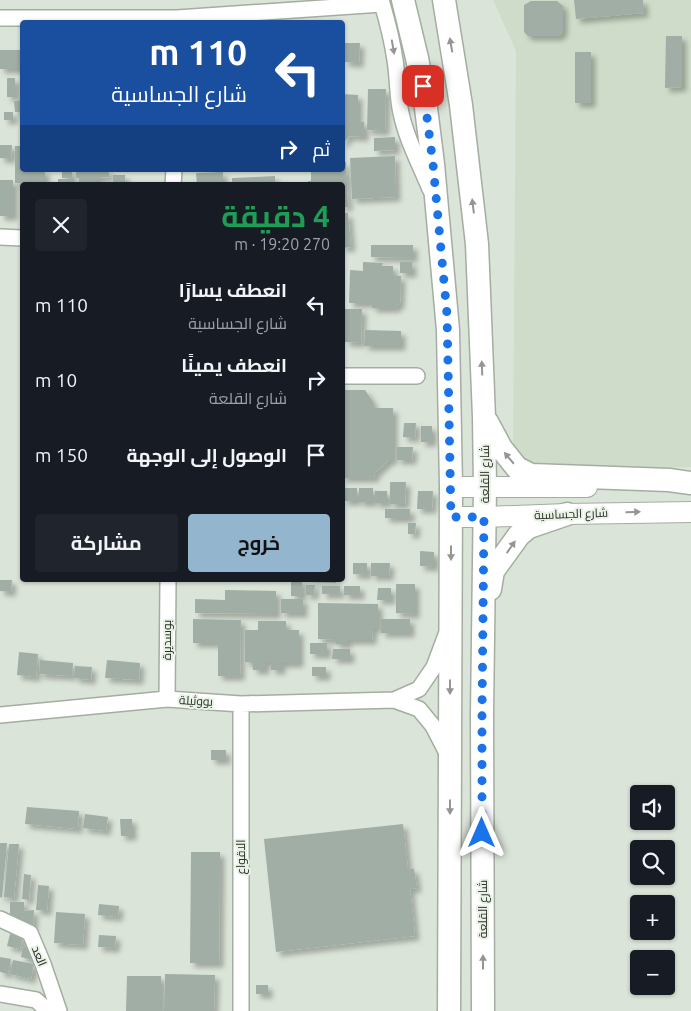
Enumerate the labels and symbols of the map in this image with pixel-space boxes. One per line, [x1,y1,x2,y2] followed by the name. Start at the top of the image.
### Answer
[447,36,455,52] one-way arrow
[390,40,398,56] one-way arrow
[402,65,444,107] pin
[469,197,477,213] one-way arrow
[478,360,486,376] one-way arrow
[478,445,493,503] street label: شارع القلعة
[504,452,515,464] one-way arrow
[534,506,608,523] street label: شارع الجساسية
[625,508,641,516] one-way arrow
[506,540,516,554] one-way arrow
[447,545,455,561] one-way arrow
[160,620,174,660] street label: بوسديرة
[446,679,454,695] one-way arrow
[179,693,213,709] street label: بووثيلة
[446,799,454,815] one-way arrow
[455,806,507,858] position arrow
[234,839,249,875] street label: الاقواع
[476,880,491,938] street label: شارع القلعة
[30,944,49,968] street label: العد
[479,954,487,970] one-way arrow

